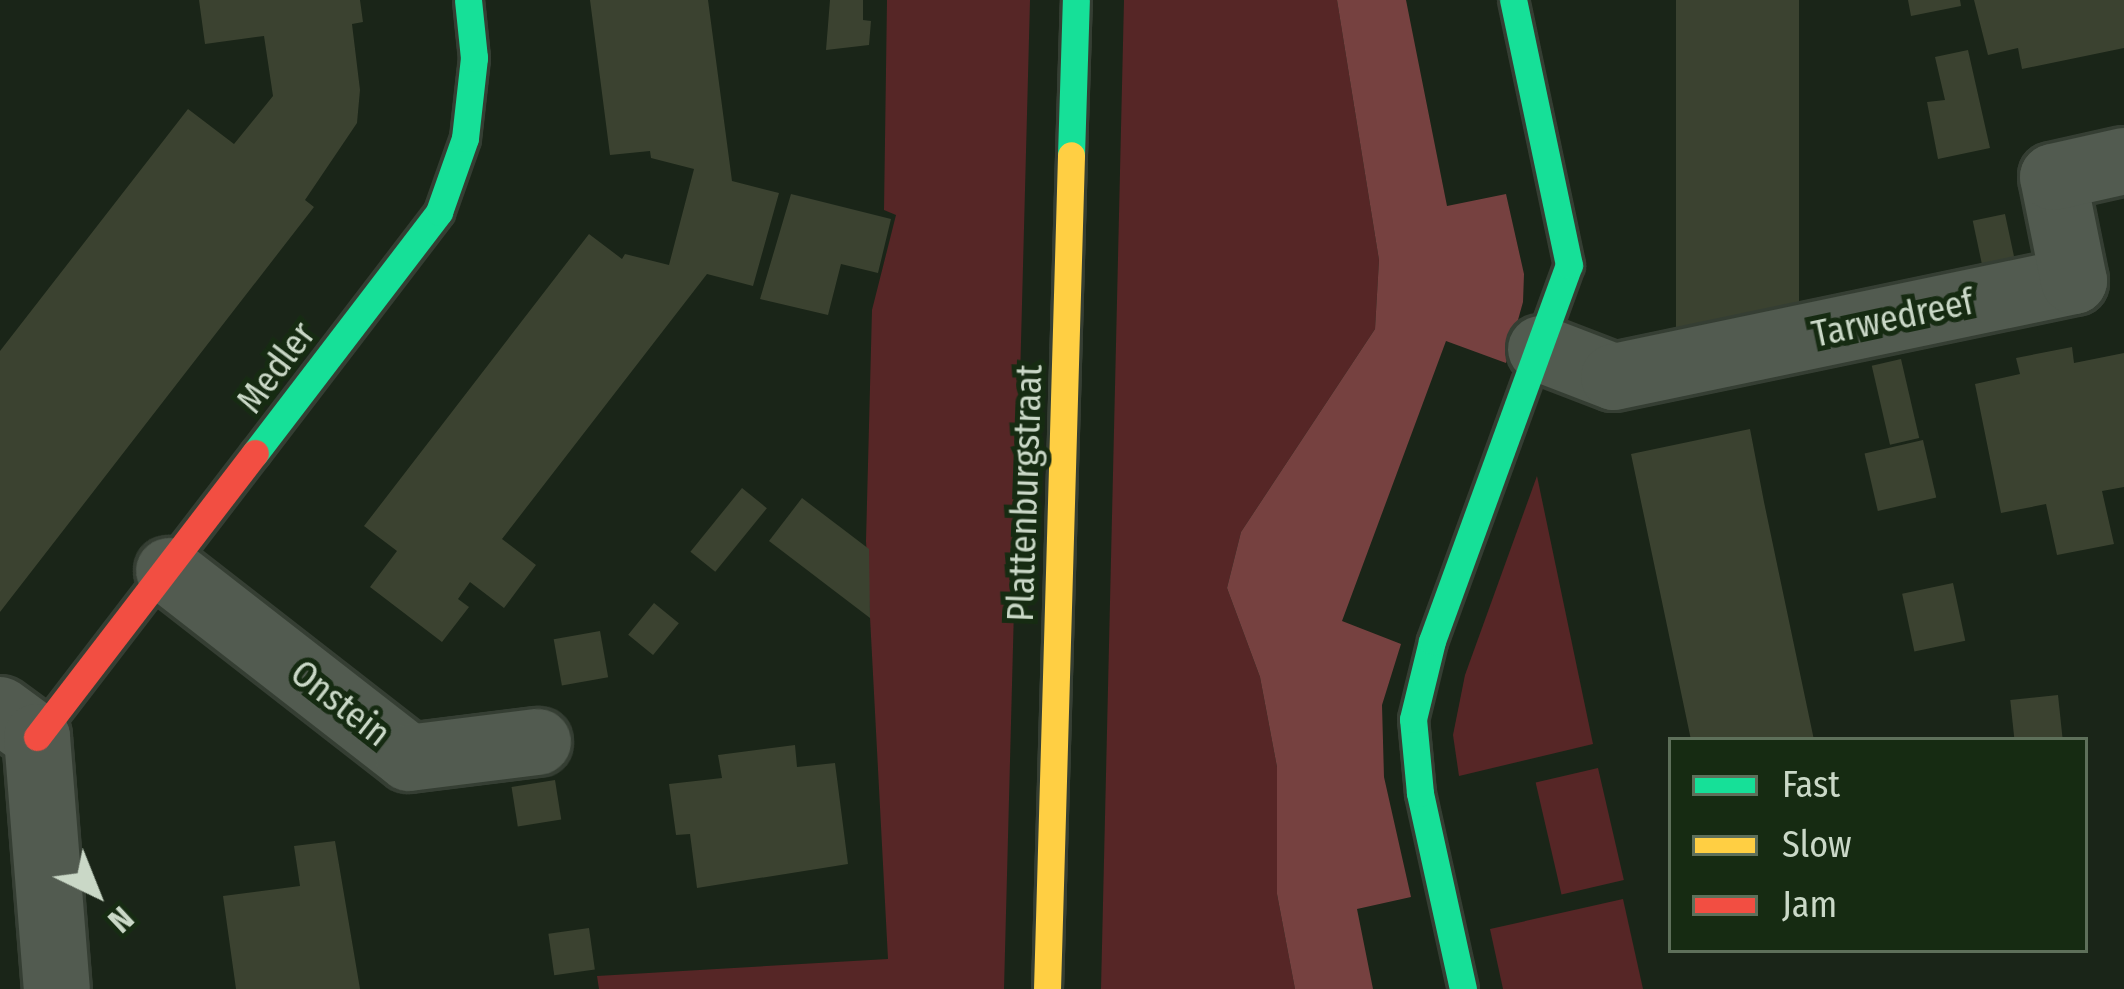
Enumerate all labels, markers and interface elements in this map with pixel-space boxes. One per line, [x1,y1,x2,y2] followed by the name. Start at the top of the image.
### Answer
[1808,281,1978,357] street label: Tarwedreef
[229,314,325,422] street label: Medler
[1000,364,1052,622] street label: Plattenburgstraat
[282,652,398,756] street label: Onstein
[1668,737,2088,953] legend
[1782,763,1840,807] text: Fast
[1782,823,1852,867] text: Slow
[36,833,156,953] north arrow
[1782,883,1837,927] text: Jam
[100,898,141,941] text: N

